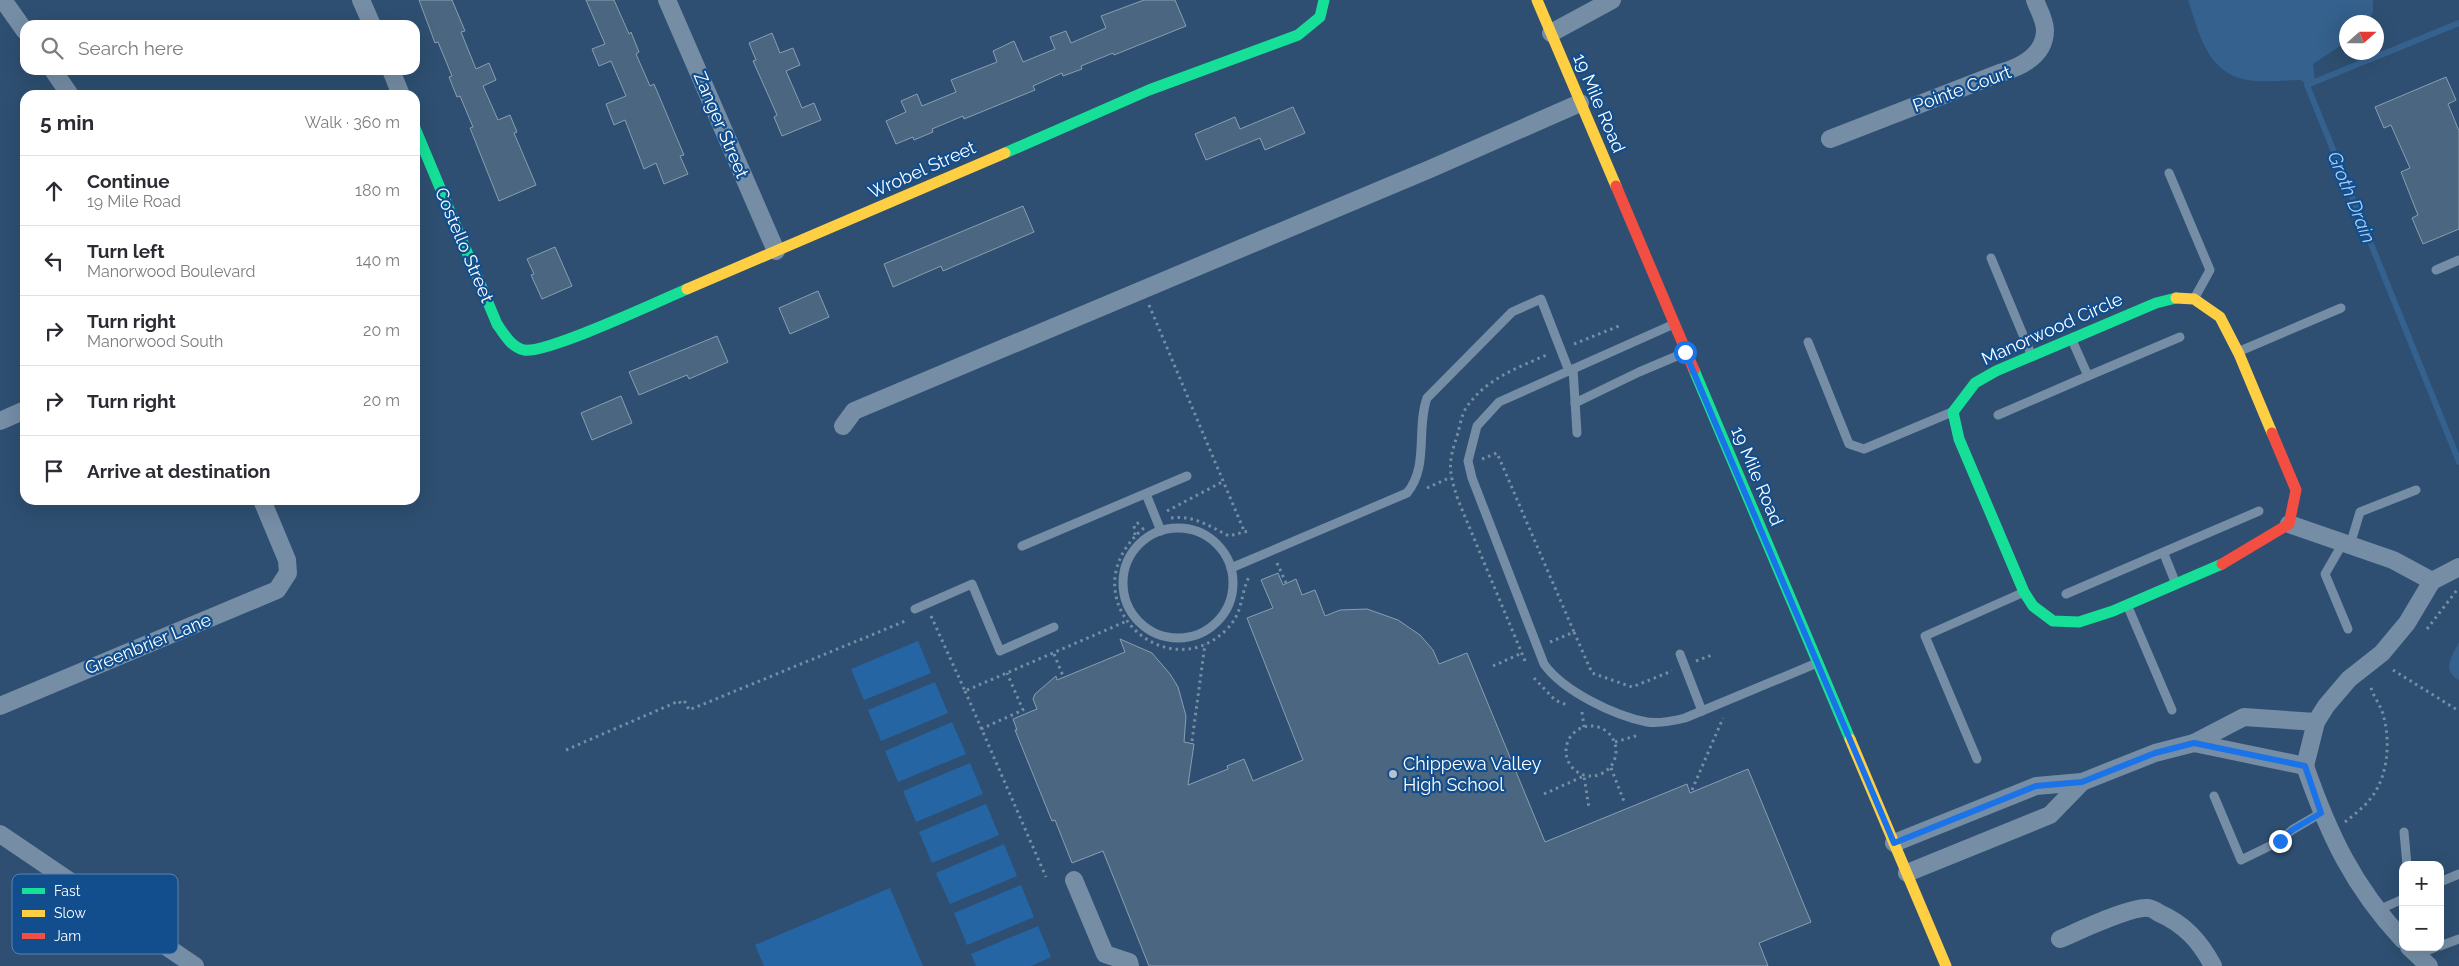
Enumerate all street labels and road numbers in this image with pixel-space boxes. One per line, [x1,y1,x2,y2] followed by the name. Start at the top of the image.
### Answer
[1569,50,1630,156] street label: 19 Mile Road
[1910,61,2014,116] street label: Pointe Court
[690,68,753,181] street label: Zanger Street
[865,136,979,203] street label: Wrobel Street
[431,184,498,306] street label: Costello Street
[1978,288,2126,369] street label: Manorwood Circle
[1727,423,1788,529] street label: 19 Mile Road
[82,608,214,678] street label: Greenbrier Lane

